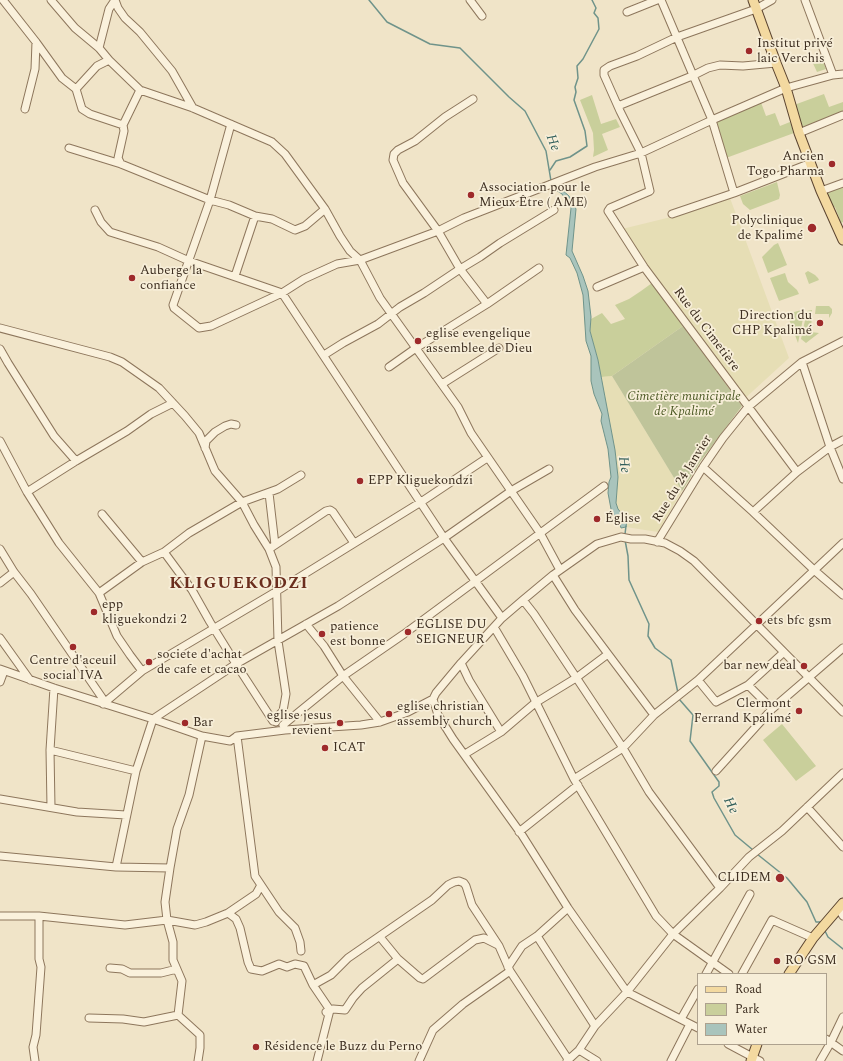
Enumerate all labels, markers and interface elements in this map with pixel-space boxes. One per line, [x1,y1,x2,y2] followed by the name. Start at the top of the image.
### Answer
[757,36,833,67] place label: Institut privé laic Verchis
[744,46,754,56] marker: Institut privé laic Verchis
[541,132,563,154] water label: He
[747,149,824,180] place label: Ancien Togo Pharma
[827,159,837,169] marker: Ancien Togo Pharma
[479,180,590,211] place label: Association pour le Mieux Être ( AME)
[466,190,476,200] marker: Association pour le Mieux Être ( AME)
[731,213,803,244] place label: Polyclinique de Kpalimé
[806,222,818,234] marker: Polyclinique de Kpalimé
[140,263,202,294] place label: Auberge la confiance
[127,273,137,283] marker: Auberge la confiance
[669,285,743,375] street label: Rue du Cimetière
[732,308,812,339] place label: Direction du CHP Kpalimé
[815,318,825,328] marker: Direction du CHP Kpalimé
[426,326,532,357] place label: eglise evengelique assemblee de Dieu
[413,336,423,346] marker: eglise evengelique assemblee de Dieu
[627,389,741,420] park label: Cimetière municipale de Kpalimé
[650,433,716,525] street label: Rue du 24 Janvier
[613,455,633,475] water label: He
[368,473,473,489] place label: EPP Kliguekondzi
[355,476,365,486] marker: EPP Kliguekondzi
[605,511,640,527] place label: Église
[592,514,602,524] marker: Église
[169,575,309,595] district label: KLIGUEKODZI
[102,597,187,628] place label: epp kliguekondzi 2
[89,607,99,617] marker: epp kliguekondzi 2
[767,613,832,629] place label: ets bfc gsm
[754,616,764,626] marker: ets bfc gsm
[416,617,487,648] place label: EGLISE DU SEIGNEUR
[330,619,385,650] place label: patience est bonne
[403,627,413,637] marker: EGLISE DU SEIGNEUR
[317,629,327,639] marker: patience est bonne
[68,642,78,652] marker: Centre d'aceuil social IVA
[157,647,247,678] place label: societe d'achat de cafe et cacao
[29,653,117,684] place label: Centre d'aceuil social IVA
[144,657,154,667] marker: societe d'achat de cafe et cacao
[723,658,796,674] place label: bar new deal
[799,661,809,671] marker: bar new deal
[694,696,791,727] place label: Clermont Ferrand Kpalimé
[397,699,492,730] place label: eglise christian assembly church
[794,706,804,716] marker: Clermont Ferrand Kpalimé
[267,708,332,739] place label: eglise jesus revient
[384,709,394,719] marker: eglise christian assembly church
[193,715,213,731] place label: Bar
[180,718,190,728] marker: Bar
[335,718,345,728] marker: eglise jesus revient
[333,740,365,756] place label: ICAT
[320,743,330,753] marker: ICAT
[719,795,741,817] water label: He
[717,870,771,886] place label: CLIDEM
[774,872,786,884] marker: CLIDEM
[785,953,837,969] place label: RO GSM
[772,956,782,966] marker: RO GSM
[697,973,827,1045] legend
[735,980,762,999] text: Road
[735,1000,760,1019] text: Park
[735,1020,767,1039] text: Water
[264,1039,422,1055] place label: Résidence le Buzz du Perno
[251,1042,261,1052] marker: Résidence le Buzz du Perno

